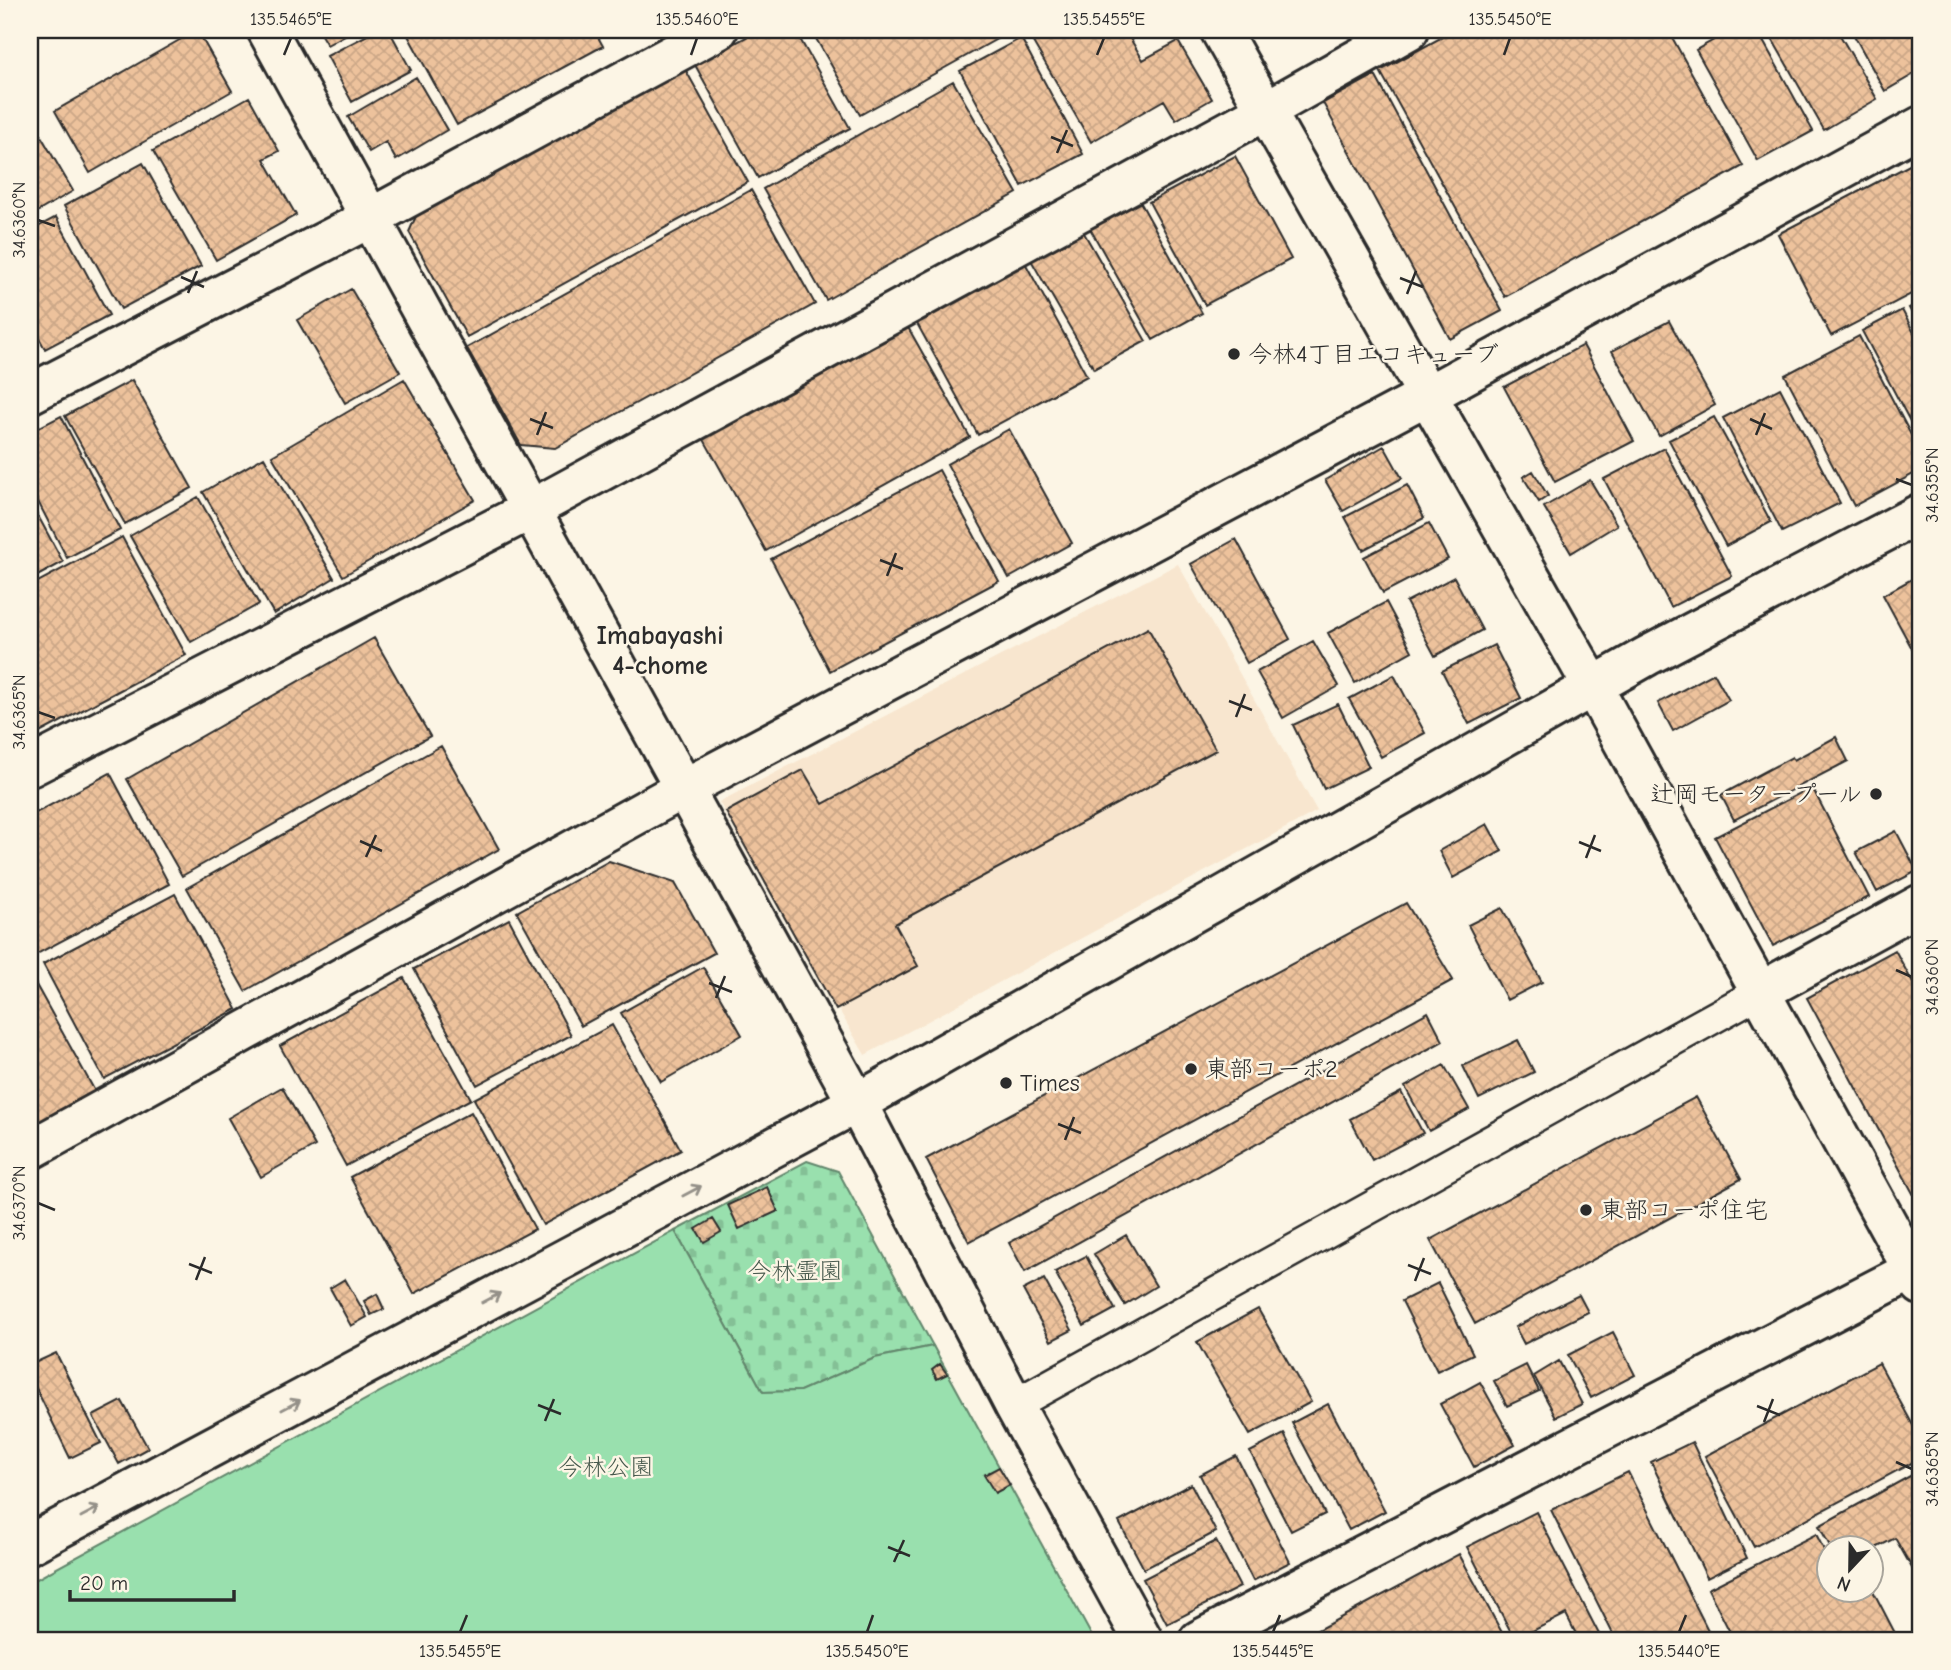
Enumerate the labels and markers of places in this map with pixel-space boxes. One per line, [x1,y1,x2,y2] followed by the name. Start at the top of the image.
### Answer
[1248,340,1499,368] place label: 今林4丁目エコキューブ
[1226,346,1242,362] marker: 今林4丁目エコキューブ
[1650,780,1862,808] place label: 辻岡モータープール
[1868,786,1884,802] marker: 辻岡モータープール
[1205,1055,1338,1083] place label: 東部コーポ2
[1183,1061,1199,1077] marker: 東部コーポ2
[1020,1069,1080,1097] place label: Times
[998,1075,1014,1091] marker: Times
[1600,1196,1768,1224] place label: 東部コーポ住宅
[1578,1202,1594,1218] marker: 東部コーポ住宅

